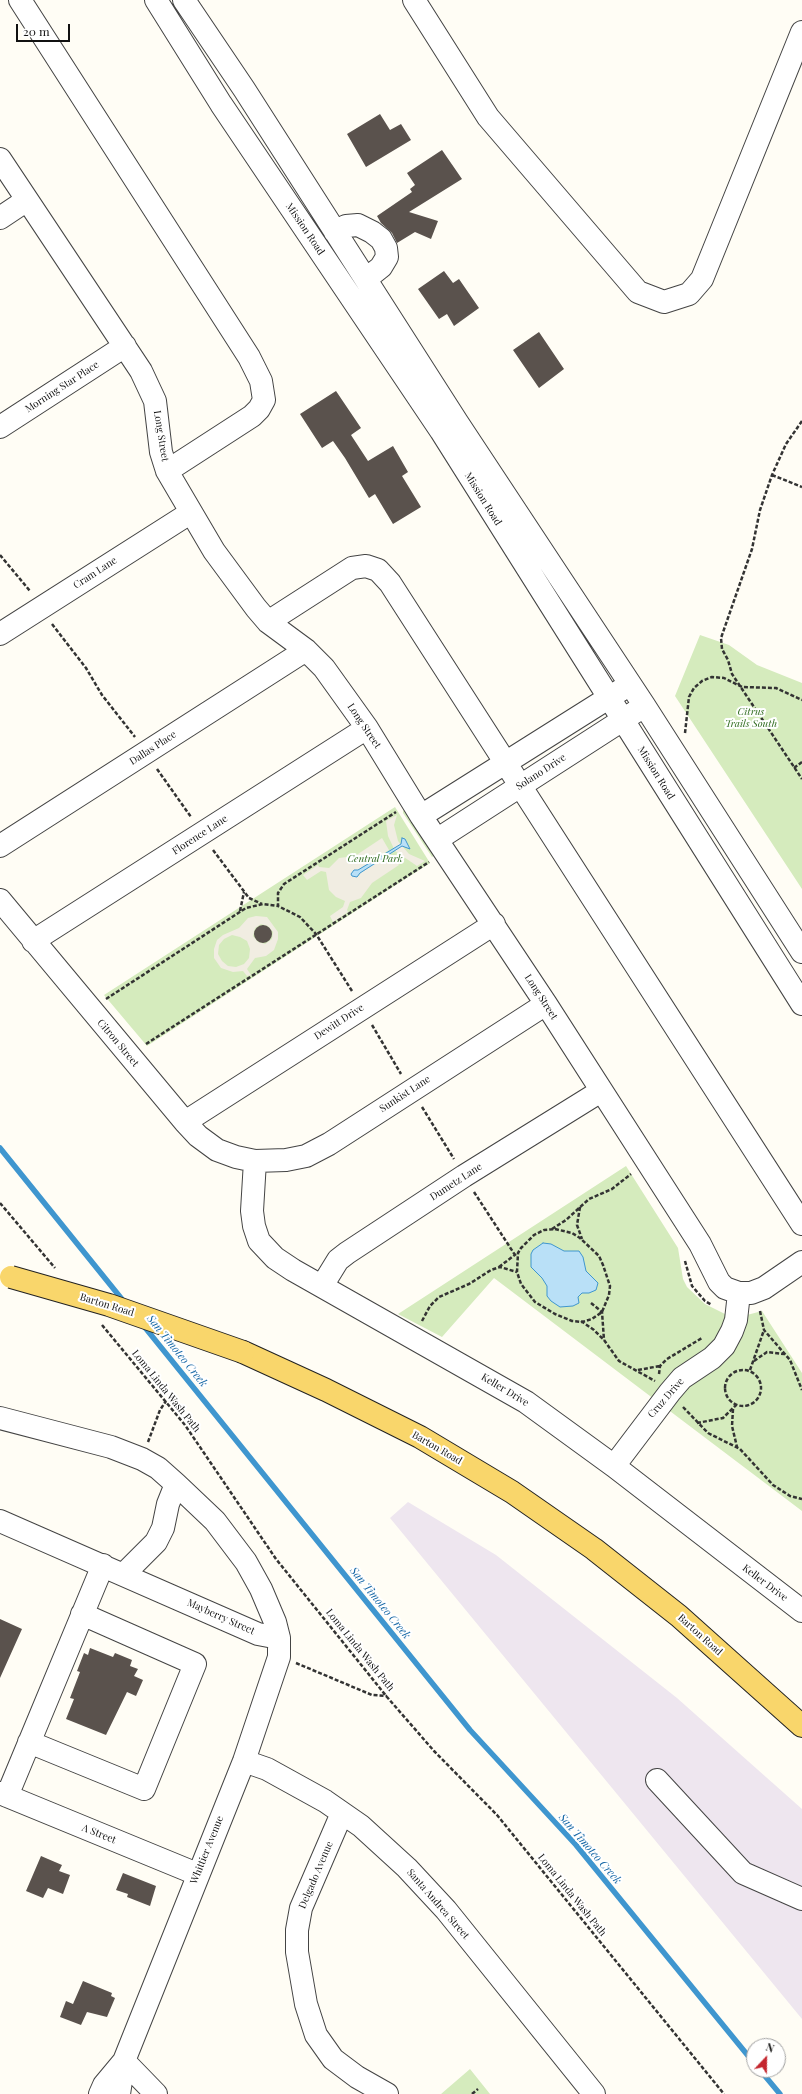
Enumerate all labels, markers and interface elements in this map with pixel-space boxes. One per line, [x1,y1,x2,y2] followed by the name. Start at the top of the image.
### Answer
[18,16,72,42] scale bar
[23,23,50,39] text: 20 m
[283,201,327,257] street label: Mission Road
[23,359,101,415] street label: Morning Star Place
[151,409,171,463] street label: Long Street
[462,470,504,528] street label: Mission Road
[71,554,119,592] street label: Cram Lane
[345,701,383,751] street label: Long Street
[725,706,777,730] park label: Citrus Trails South
[127,728,179,768] street label: Dallas Place
[635,744,677,802] street label: Mission Road
[514,751,568,793] street label: Solano Drive
[170,813,230,857] street label: Florence Lane
[347,853,403,865] park label: Central Park
[522,972,560,1022] street label: Long Street
[312,1002,366,1042] street label: Dewitt Drive
[95,1017,141,1069] street label: Citron Street
[377,1073,433,1115] street label: Sunkist Lane
[428,1161,484,1203] street label: Dumetz Lane
[79,1291,135,1319] street label: Barton Road
[144,1312,210,1390] water label: San Timoteo Creek
[129,1347,203,1435] street label: Loma Linda Wash Path
[479,1371,531,1409] street label: Keller Drive
[645,1376,687,1420] street label: Cruz Drive
[410,1429,464,1467] street label: Barton Road
[740,1562,790,1604] street label: Keller Drive
[347,1564,413,1642] water label: San Timoteo Creek
[185,1597,257,1637] street label: Mayberry Street
[323,1606,397,1694] street label: Loma Linda Wash Path
[675,1612,725,1658] street label: Barton Road
[556,1811,624,1887] water label: San Timoteo Creek
[188,1814,226,1886] street label: Whittier Avenue
[80,1822,118,1846] street label: A Street
[296,1839,336,1911] street label: Delgado Avenue
[535,1851,609,1939] street label: Loma Linda Wash Path
[404,1866,472,1942] street label: Santa Andrea Street
[746,2038,786,2078] north arrow
[764,2039,777,2056] text: N

